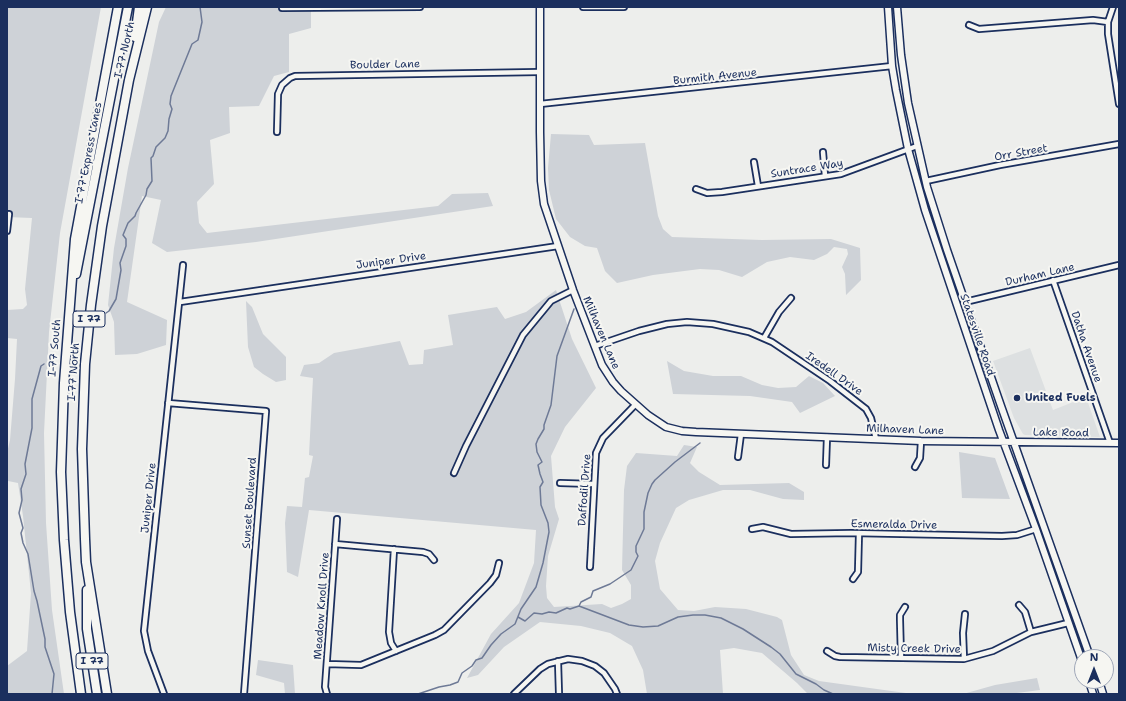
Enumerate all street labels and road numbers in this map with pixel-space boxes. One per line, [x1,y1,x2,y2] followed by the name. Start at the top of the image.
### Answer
[112,20,138,80] street label: I-77 North
[350,58,420,72] street label: Boulder Lane
[673,66,757,88] street label: Burmith Avenue
[73,101,105,205] street label: I 77 Express Lanes
[993,142,1049,164] street label: Orr Street
[770,157,844,181] street label: Suntrace Way
[355,250,427,272] street label: Juniper Drive
[1004,261,1076,289] street label: Durham Lane
[957,292,997,378] street label: Statesville Road
[580,294,622,372] street label: Milhaven Lane
[1068,310,1104,384] street label: Datha Avenue
[73,311,105,327] road number: I 77
[46,319,64,377] street label: I-77 South
[65,342,83,402] street label: I-77 North
[803,349,865,399] street label: Iredell Drive
[866,422,944,438] street label: Milhaven Lane
[1033,426,1089,440] street label: Lake Road
[576,453,594,527] street label: Daffodil Drive
[240,457,260,549] street label: Sunset Boulevard
[139,462,159,534] street label: Juniper Drive
[851,518,937,532] street label: Esmeralda Drive
[312,552,332,660] street label: Meadow Knoll Drive
[867,642,961,656] street label: Misty Creek Drive
[76,653,108,669] road number: I 77

